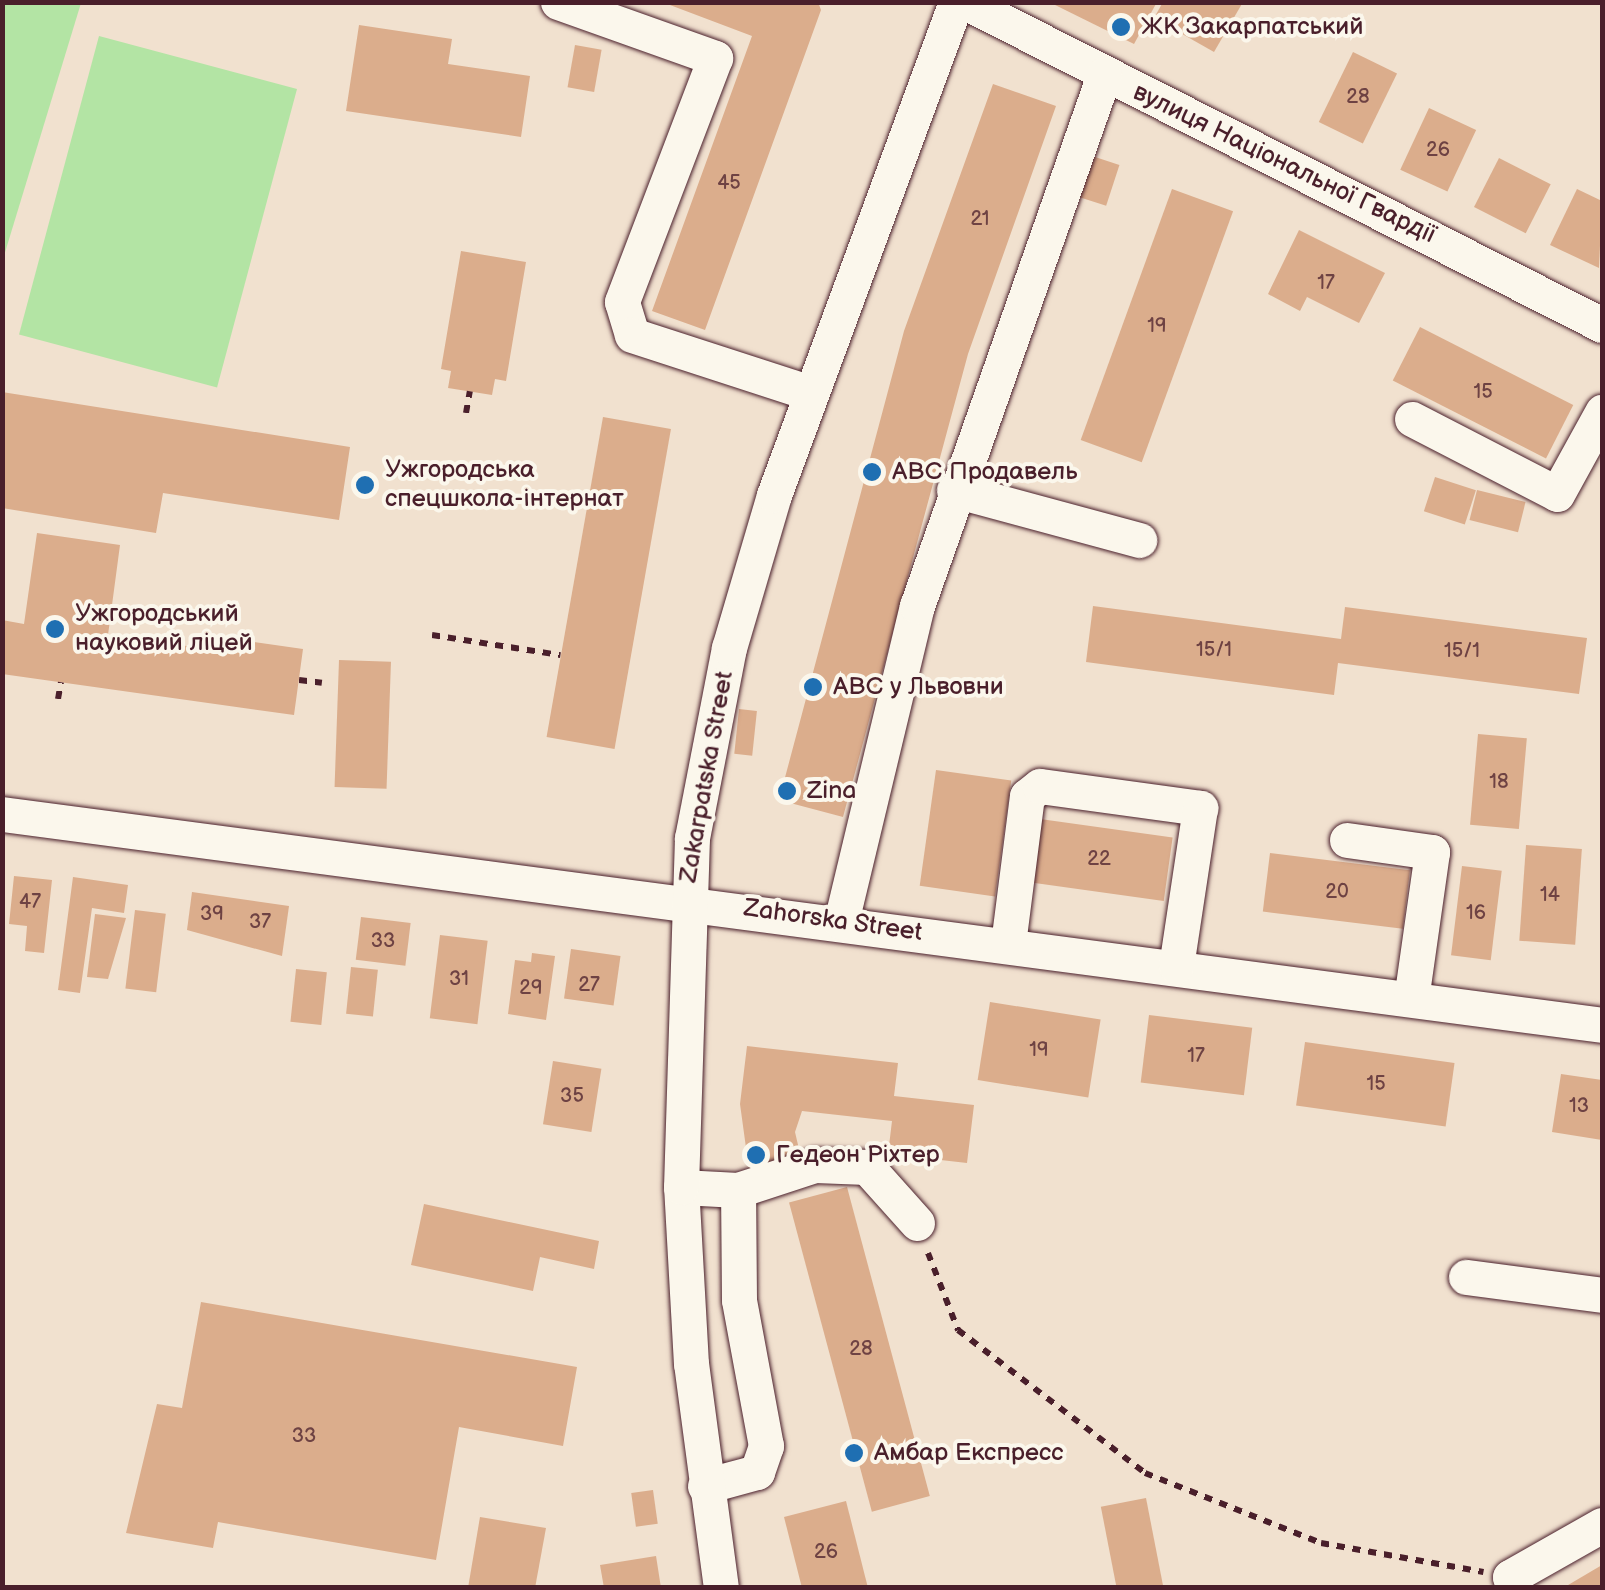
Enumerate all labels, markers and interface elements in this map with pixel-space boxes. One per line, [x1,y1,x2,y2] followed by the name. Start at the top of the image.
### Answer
[1141,12,1363,42] place label: ЖК Закарпатський
[1110,16,1132,38] marker: ЖК Закарпатський
[1128,78,1440,250] street label: вулиця Національної Гвардії
[1346,85,1370,109] house number: 28
[1426,138,1450,162] house number: 26
[717,171,741,195] house number: 45
[970,207,990,231] house number: 21
[1317,271,1335,295] house number: 17
[1147,314,1167,338] house number: 19
[1473,380,1493,404] house number: 15
[385,456,624,515] place label: Ужгородська спецшкола-інтернат
[892,457,1078,487] place label: ABC Продавель
[861,461,883,483] marker: ABC Продавель
[354,474,376,496] marker: Ужгородська спецшкола-інтернат
[75,600,253,659] place label: Ужгородський науковий ліцей
[44,618,66,640] marker: Ужгородський науковий ліцей
[1196,638,1232,662] house number: 15/1
[1444,639,1480,663] house number: 15/1
[674,669,740,885] street label: Zakarpatska Street
[833,672,1004,702] place label: ABC у Львовни
[802,676,824,698] marker: ABC у Львовни
[1489,770,1509,794] house number: 18
[807,776,856,806] place label: Zina
[776,780,798,802] marker: Zina
[1087,847,1111,871] house number: 22
[1325,880,1349,904] house number: 20
[1540,883,1560,907] house number: 14
[19,890,41,914] house number: 47
[742,894,924,948] street label: Zahorska Street
[1466,901,1486,925] house number: 16
[200,902,224,926] house number: 39
[249,910,271,934] house number: 37
[371,929,395,953] house number: 33
[449,967,469,991] house number: 31
[578,973,600,997] house number: 27
[519,976,543,1000] house number: 29
[1029,1038,1049,1062] house number: 19
[1187,1044,1205,1068] house number: 17
[1366,1072,1386,1096] house number: 15
[560,1084,584,1108] house number: 35
[1569,1094,1589,1118] house number: 13
[776,1140,940,1170] place label: Гедеон Ріхтер
[745,1144,767,1166] marker: Гедеон Ріхтер
[849,1337,873,1361] house number: 28
[292,1424,316,1448] house number: 33
[874,1438,1063,1468] place label: Амбар Експресс
[843,1442,865,1464] marker: Амбар Експресс
[814,1540,838,1564] house number: 26

